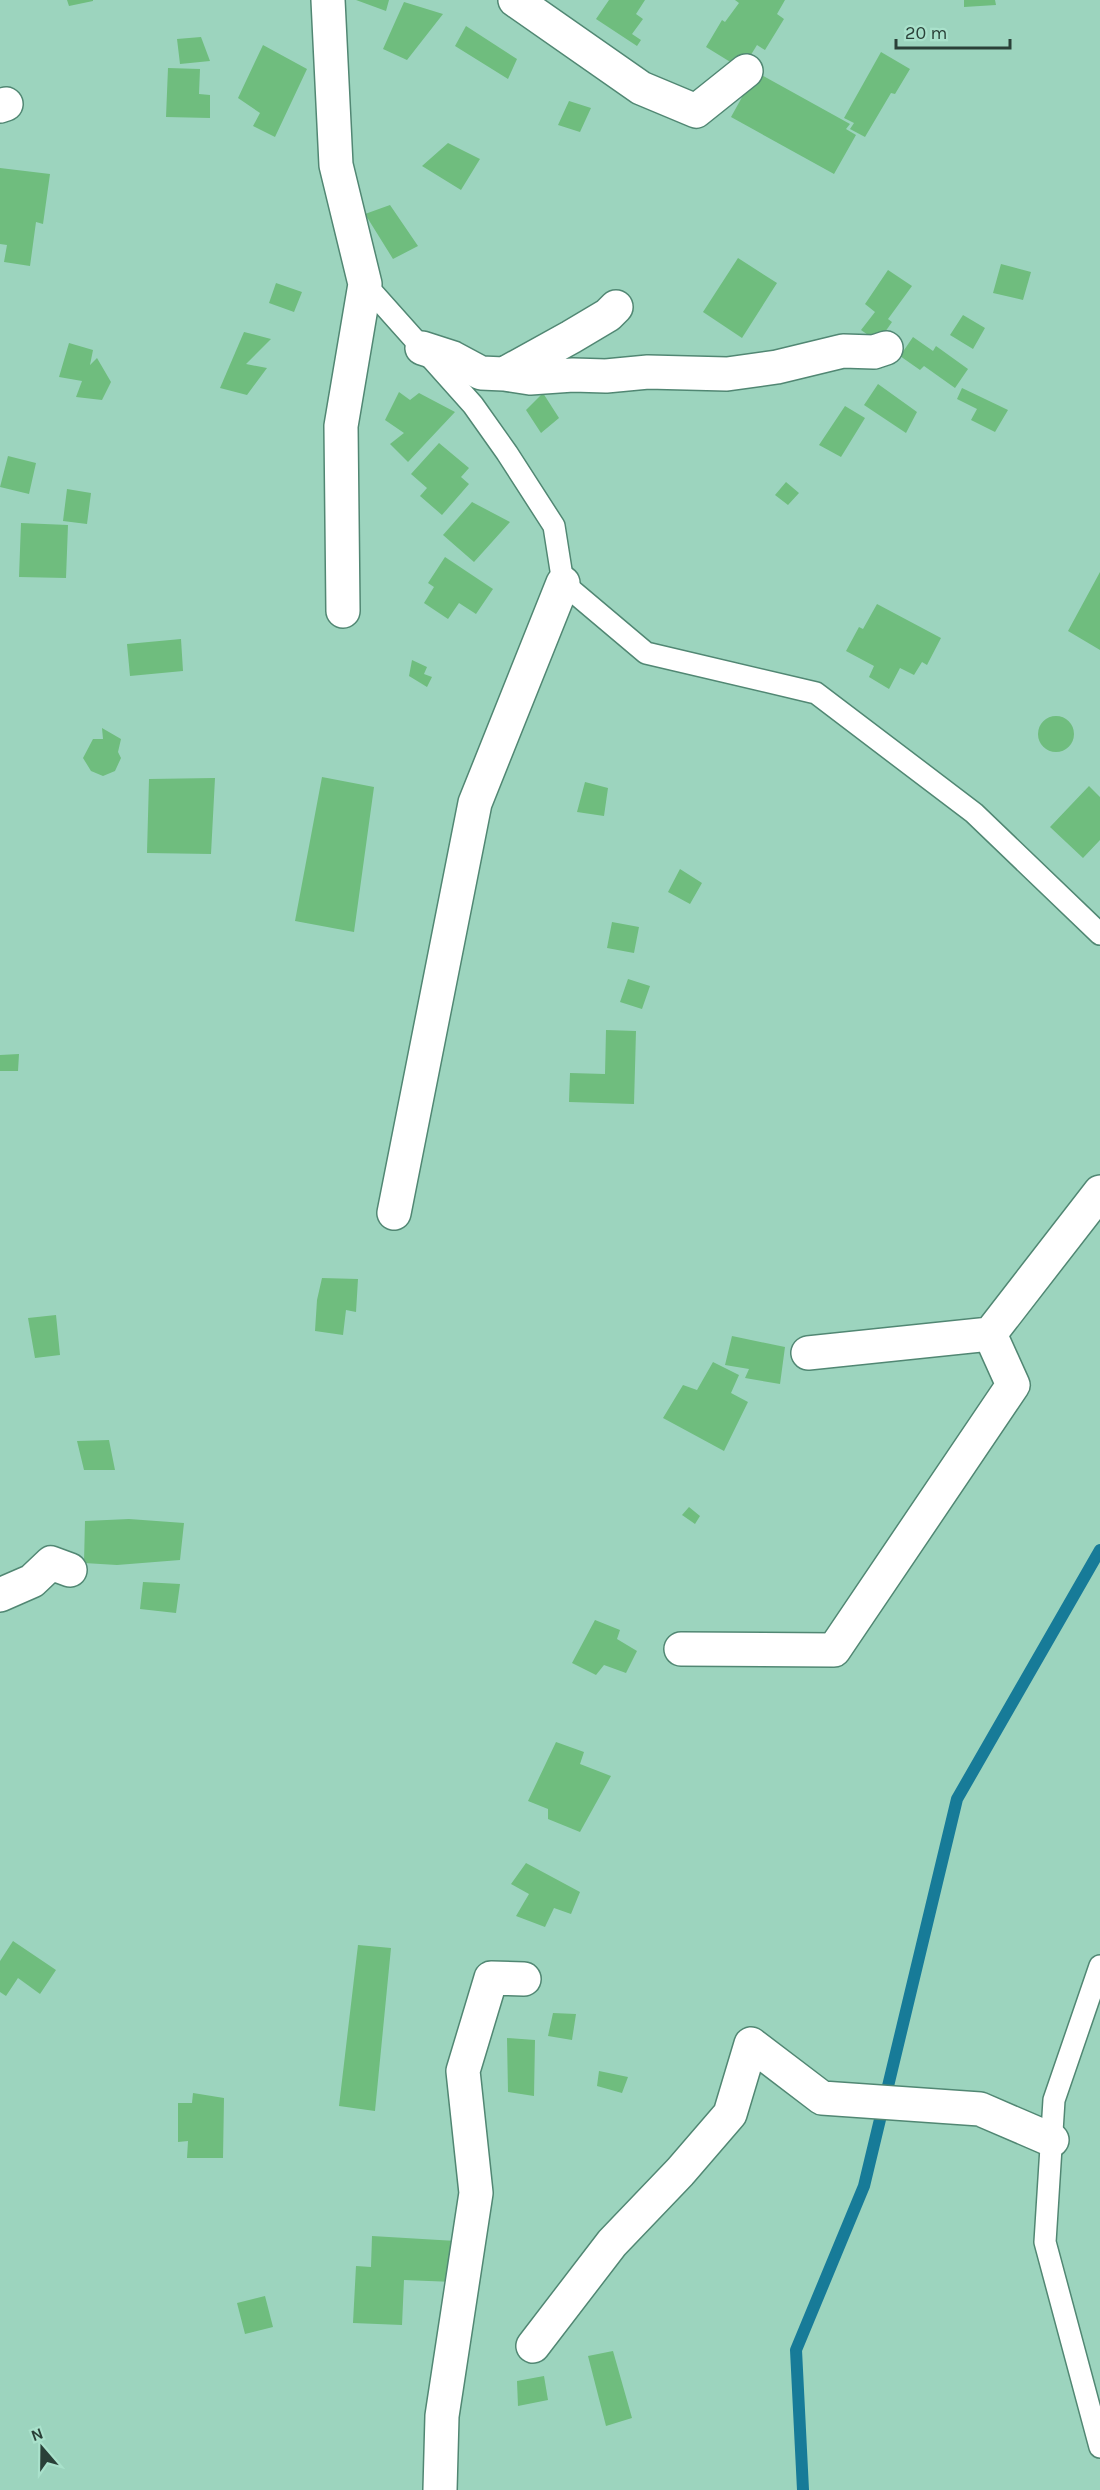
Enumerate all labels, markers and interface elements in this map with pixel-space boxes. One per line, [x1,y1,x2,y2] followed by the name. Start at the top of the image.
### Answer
[896,12,1010,50] scale bar
[905,22,947,44] text: 20 m
[12,2418,72,2478] north arrow
[28,2423,46,2445] text: N

